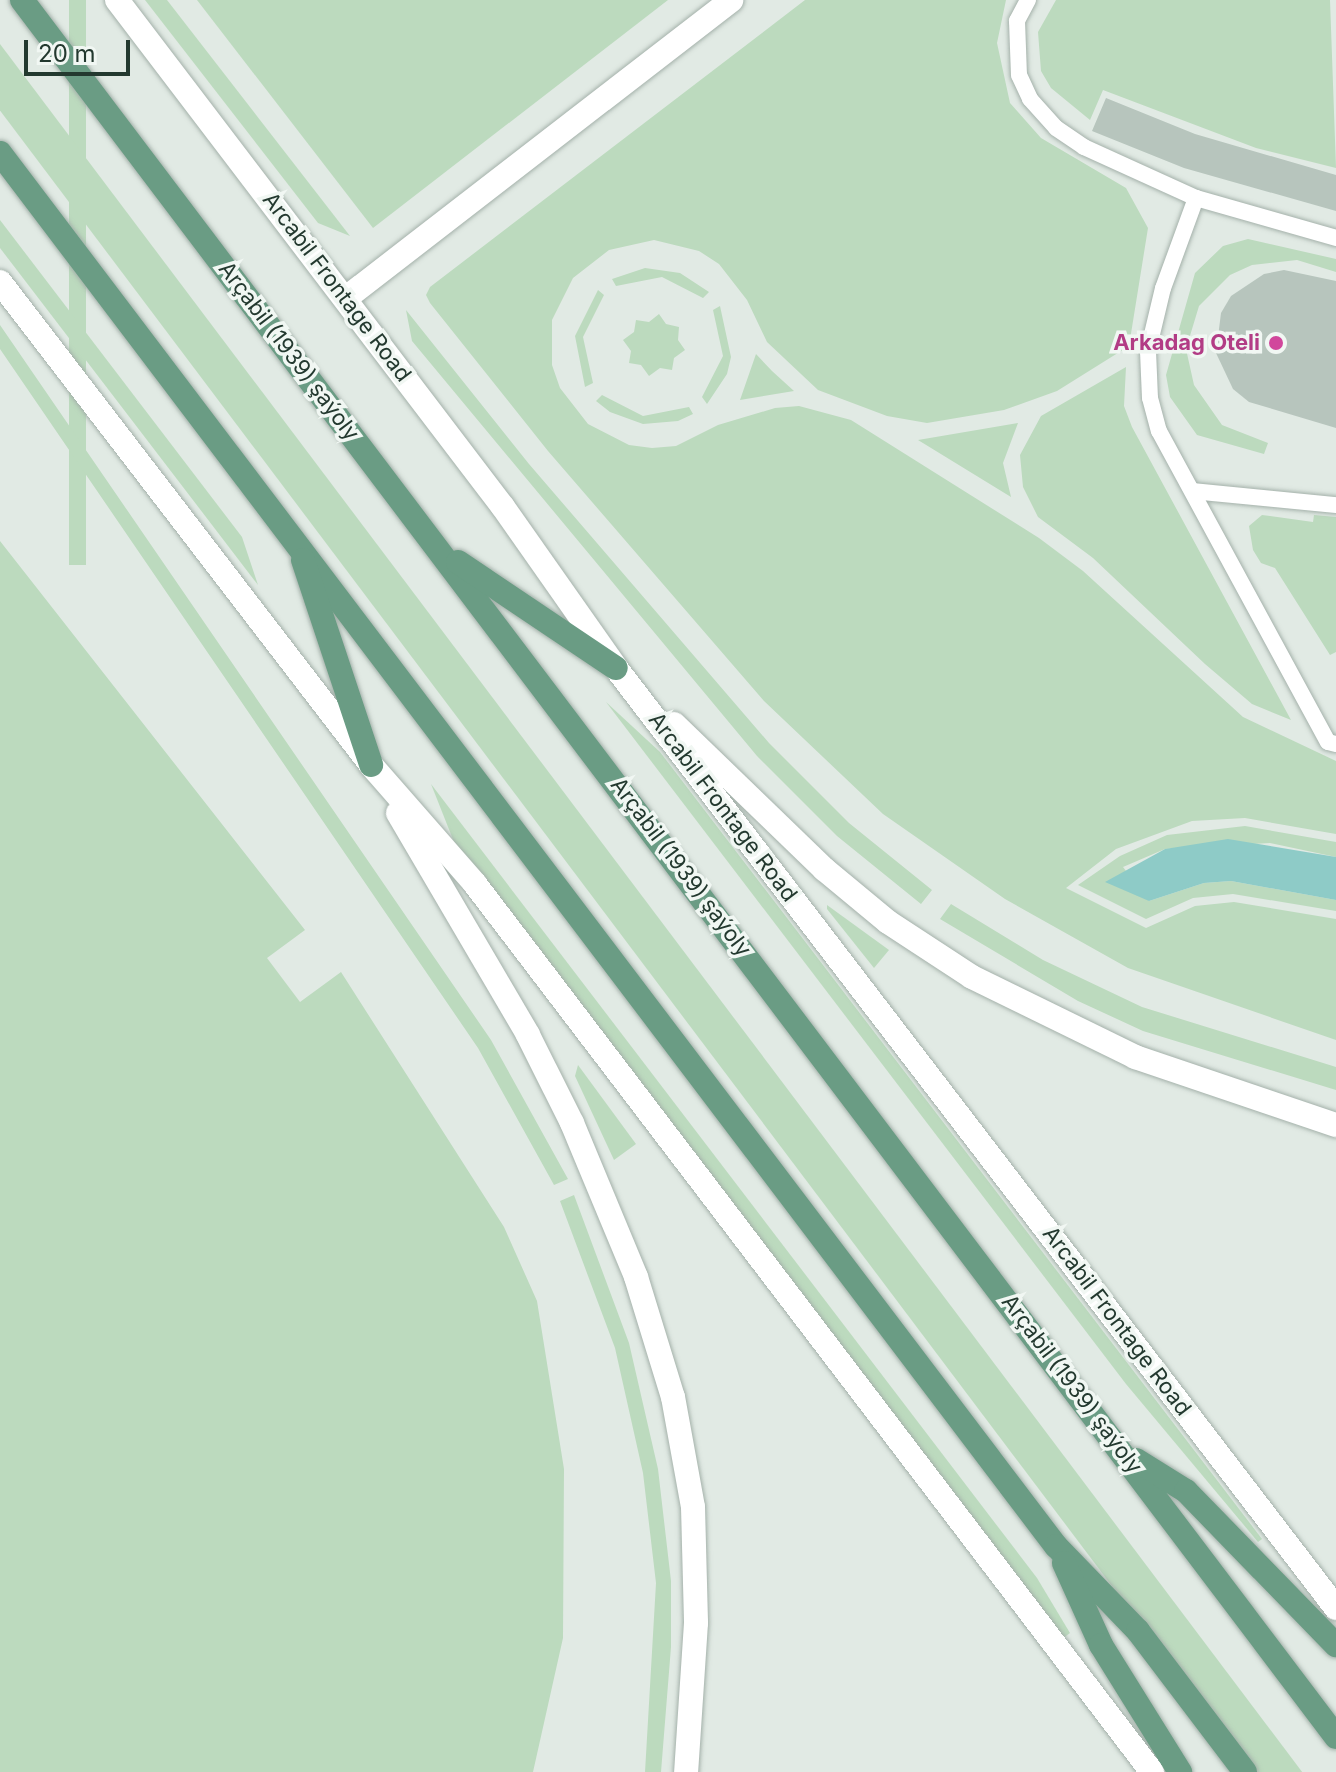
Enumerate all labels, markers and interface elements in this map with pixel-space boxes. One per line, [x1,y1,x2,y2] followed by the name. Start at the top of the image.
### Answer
[28,24,134,74] scale bar
[38,39,96,68] text: 20 m
[257,187,417,387] street label: Arcabil Frontage Road
[213,256,365,446] street label: Arçabil (1939) şaýoly
[1113,330,1260,356] place label: Arkadag Oteli
[1267,334,1285,352] marker: Arkadag Oteli
[643,707,803,907] street label: Arcabil Frontage Road
[605,772,757,962] street label: Arçabil (1939) şaýoly
[1037,1221,1197,1421] street label: Arcabil Frontage Road
[996,1289,1148,1479] street label: Arçabil (1939) şaýoly

